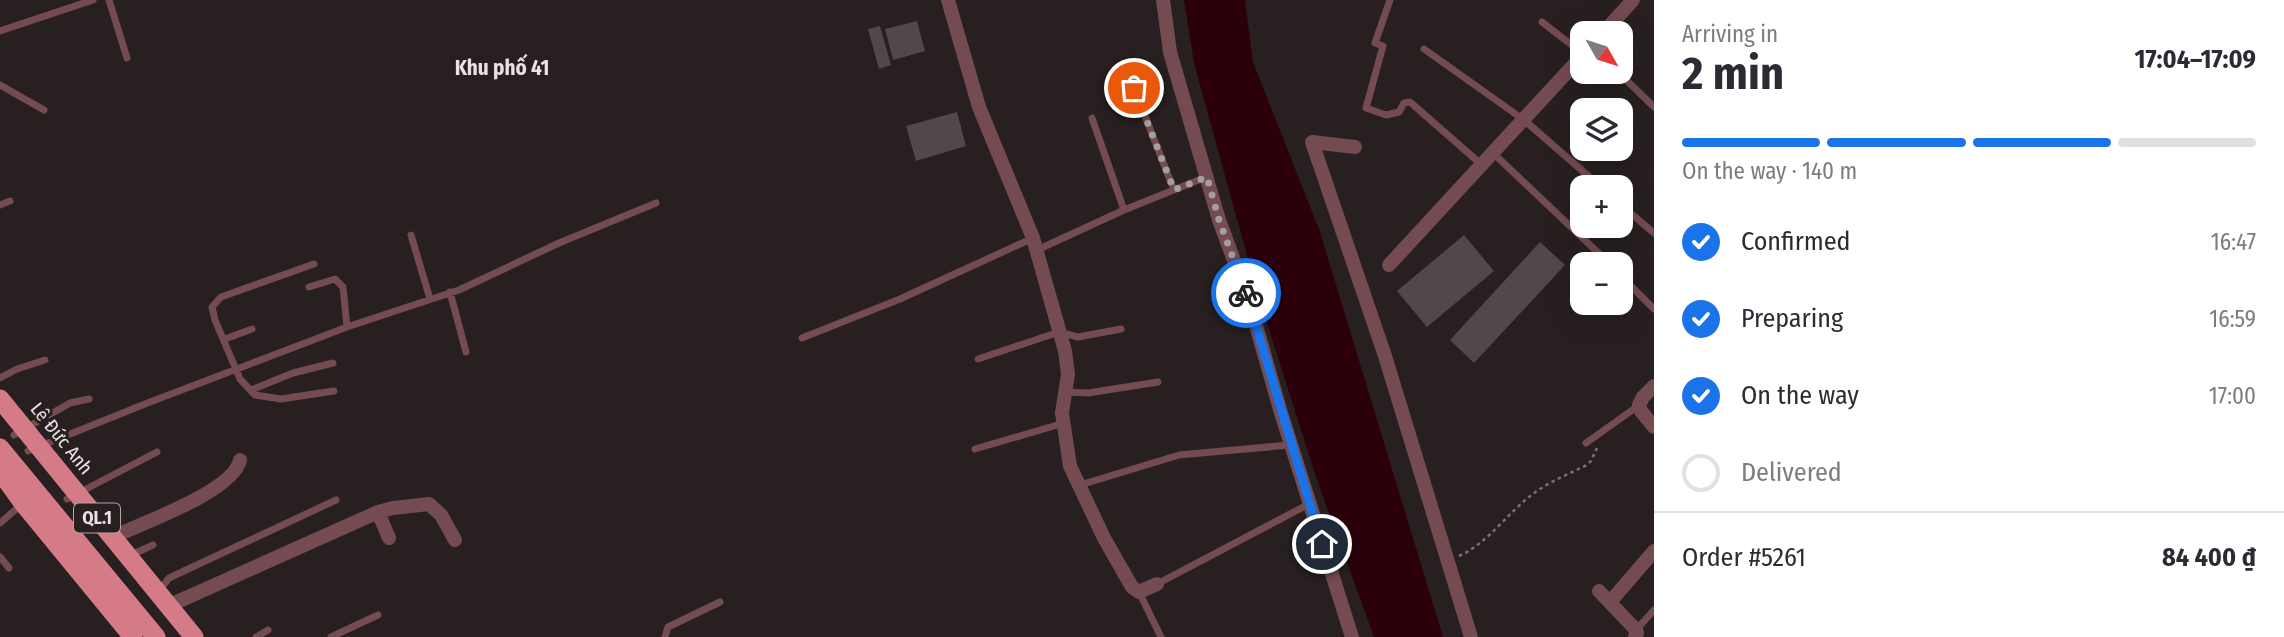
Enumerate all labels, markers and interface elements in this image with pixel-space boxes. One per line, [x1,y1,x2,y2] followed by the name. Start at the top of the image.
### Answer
[1682,20,1778,48] text: Arriving in
[1570,21,1633,84] north arrow
[1570,21,1633,315] map controls
[2134,44,2256,75] text: 17:04–17:09
[1682,46,1784,101] text: 2 min
[455,53,549,81] district label: Khu phố 41
[1104,58,1164,118] pin
[1115,69,1153,107] icon: bag
[1570,98,1633,161] button: layers
[1682,157,1857,185] text: On the way · 140 m
[1570,175,1633,238] button: +
[1682,223,1720,261] icon: check
[1741,226,1851,257] text: Confirmed
[2211,228,2256,256] text: 16:47
[1570,252,1633,315] button: −
[1211,258,1281,328] courier
[1227,274,1265,312] icon: bike
[1682,300,1720,338] icon: check
[1741,303,1843,334] text: Preparing
[2209,305,2256,333] text: 16:59
[1682,377,1720,415] icon: check
[1741,380,1859,411] text: On the way
[2209,382,2256,410] text: 17:00
[26,398,98,479] street label: Lê Đức Anh
[1741,457,1842,488] text: Delivered
[74,504,120,532] road number: QL.1
[1292,514,1352,574] pin
[1303,525,1341,563] icon: home
[1682,542,1806,573] text: Order #5261
[2162,542,2256,573] text: 84 400 ₫

